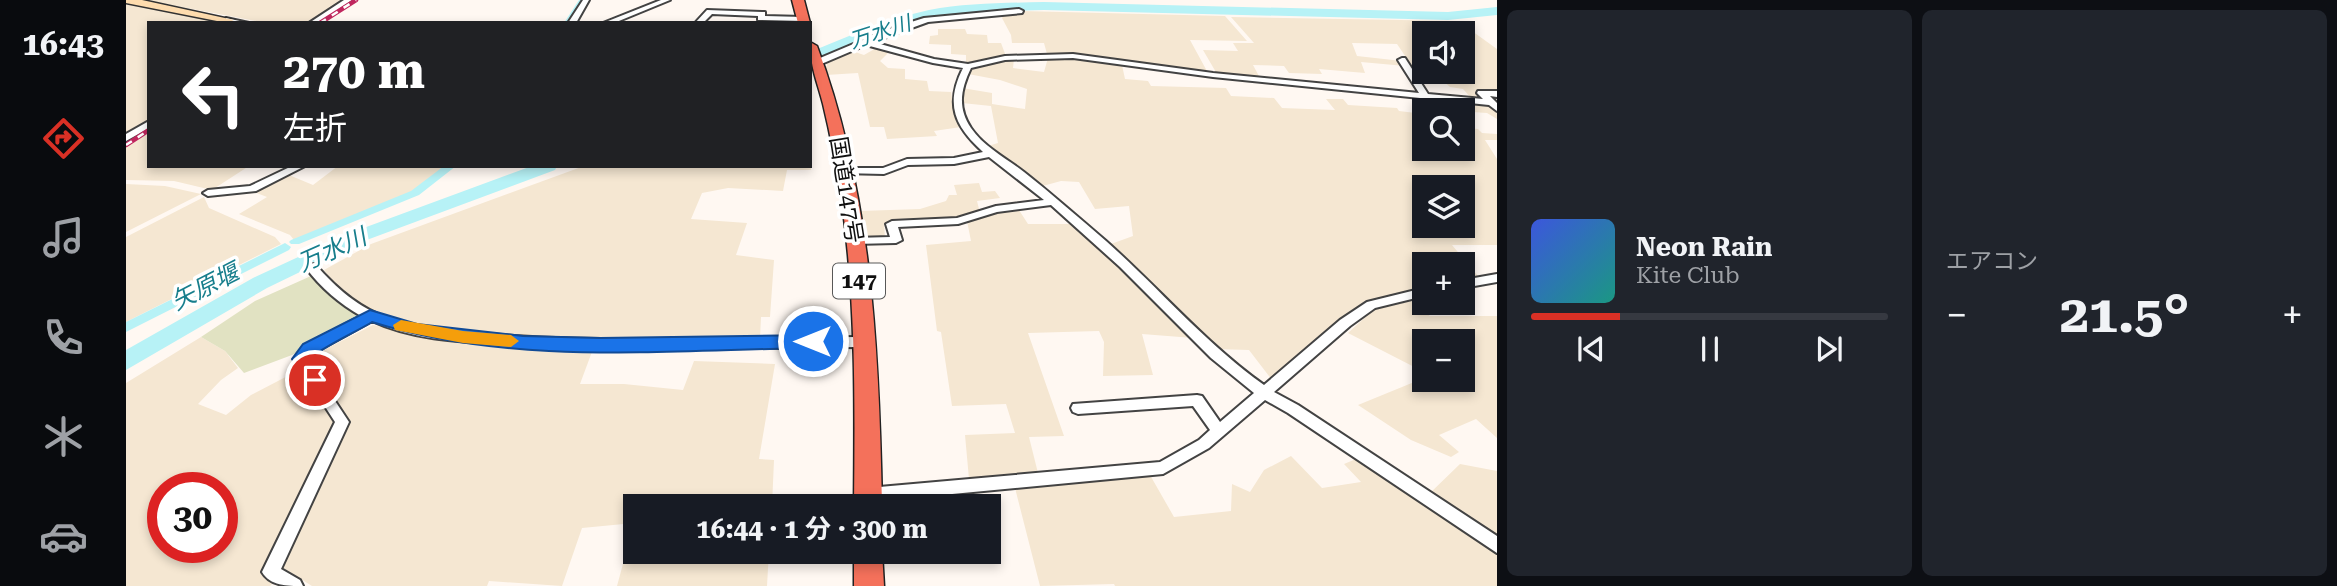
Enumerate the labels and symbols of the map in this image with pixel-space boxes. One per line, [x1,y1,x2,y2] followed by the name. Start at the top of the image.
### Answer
[846,10,916,53] water label: 万水川
[824,135,868,245] street label: 国道147号
[293,221,373,277] water label: 万水川
[167,256,247,316] water label: 矢原堰
[833,264,885,298] road number: 147
[776,304,850,378] position arrow
[285,350,345,410] pin
[147,472,238,563] speed limit sign: 30

